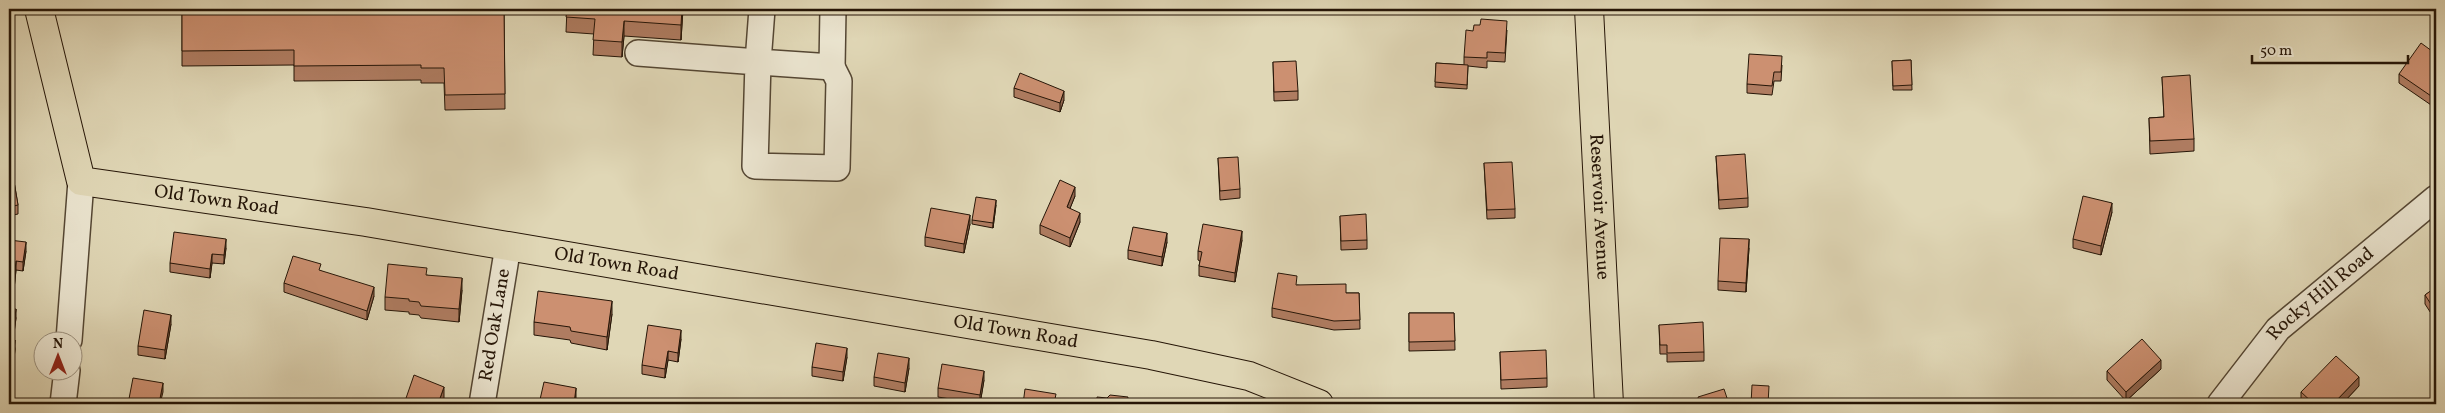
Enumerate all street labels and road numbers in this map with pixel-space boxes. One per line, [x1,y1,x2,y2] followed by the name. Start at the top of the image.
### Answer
[1582,133,1616,281] street label: Reservoir Avenue
[152,179,281,222] street label: Old Town Road
[552,241,681,288] street label: Old Town Road
[2261,241,2380,346] street label: Rocky Hill Road
[473,267,517,384] street label: Red Oak Lane
[951,309,1080,355] street label: Old Town Road

